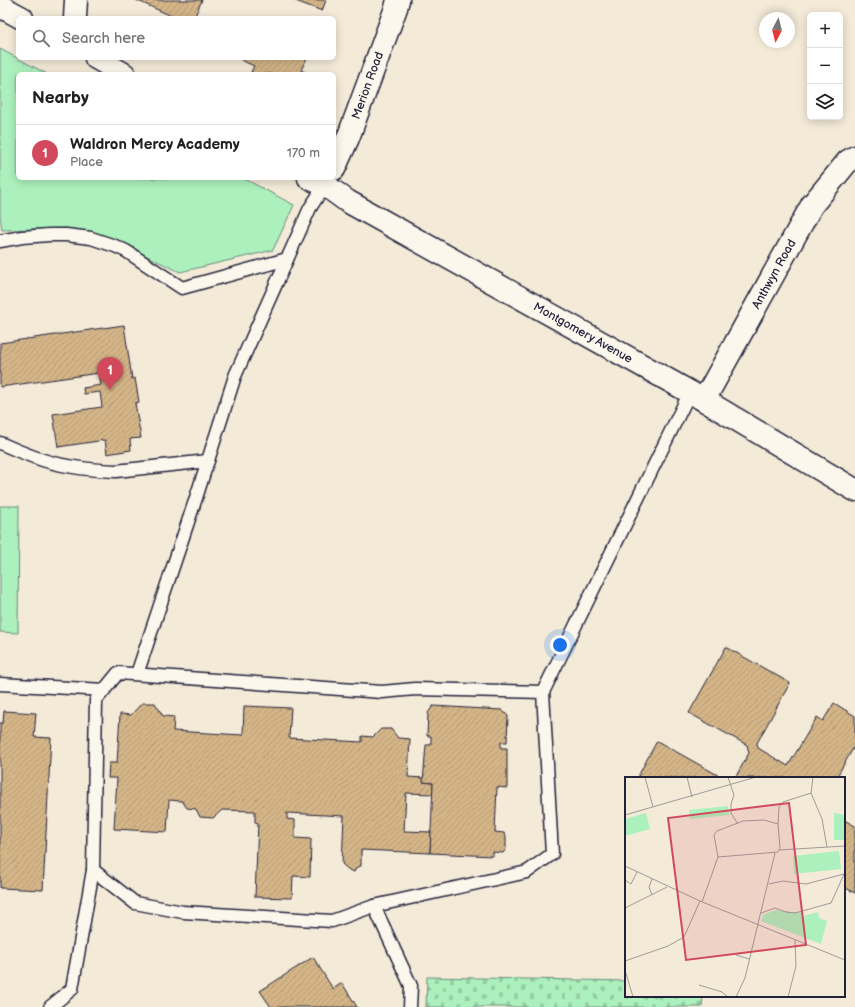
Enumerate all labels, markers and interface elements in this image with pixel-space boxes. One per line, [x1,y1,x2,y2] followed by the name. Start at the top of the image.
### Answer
[759,12,795,48] north arrow
[807,12,843,120] map controls
[807,12,843,48] button: +
[16,16,336,60] search box
[30,27,52,49] icon: search
[62,29,145,48] text: Search here
[807,48,843,84] button: −
[348,50,387,121] street label: Merion Road
[807,84,843,120] button: layers
[32,88,89,108] text: Nearby
[70,135,240,154] text: Waldron Mercy Academy
[42,145,48,161] text: 1
[287,145,320,161] text: 170 m
[70,154,103,170] text: Place
[748,236,799,311] street label: Anthwyn Road
[531,299,635,366] street label: Montgomery Avenue
[97,357,123,390] pin: 1
[550,635,570,655] your location
[625,777,845,997] inset map

